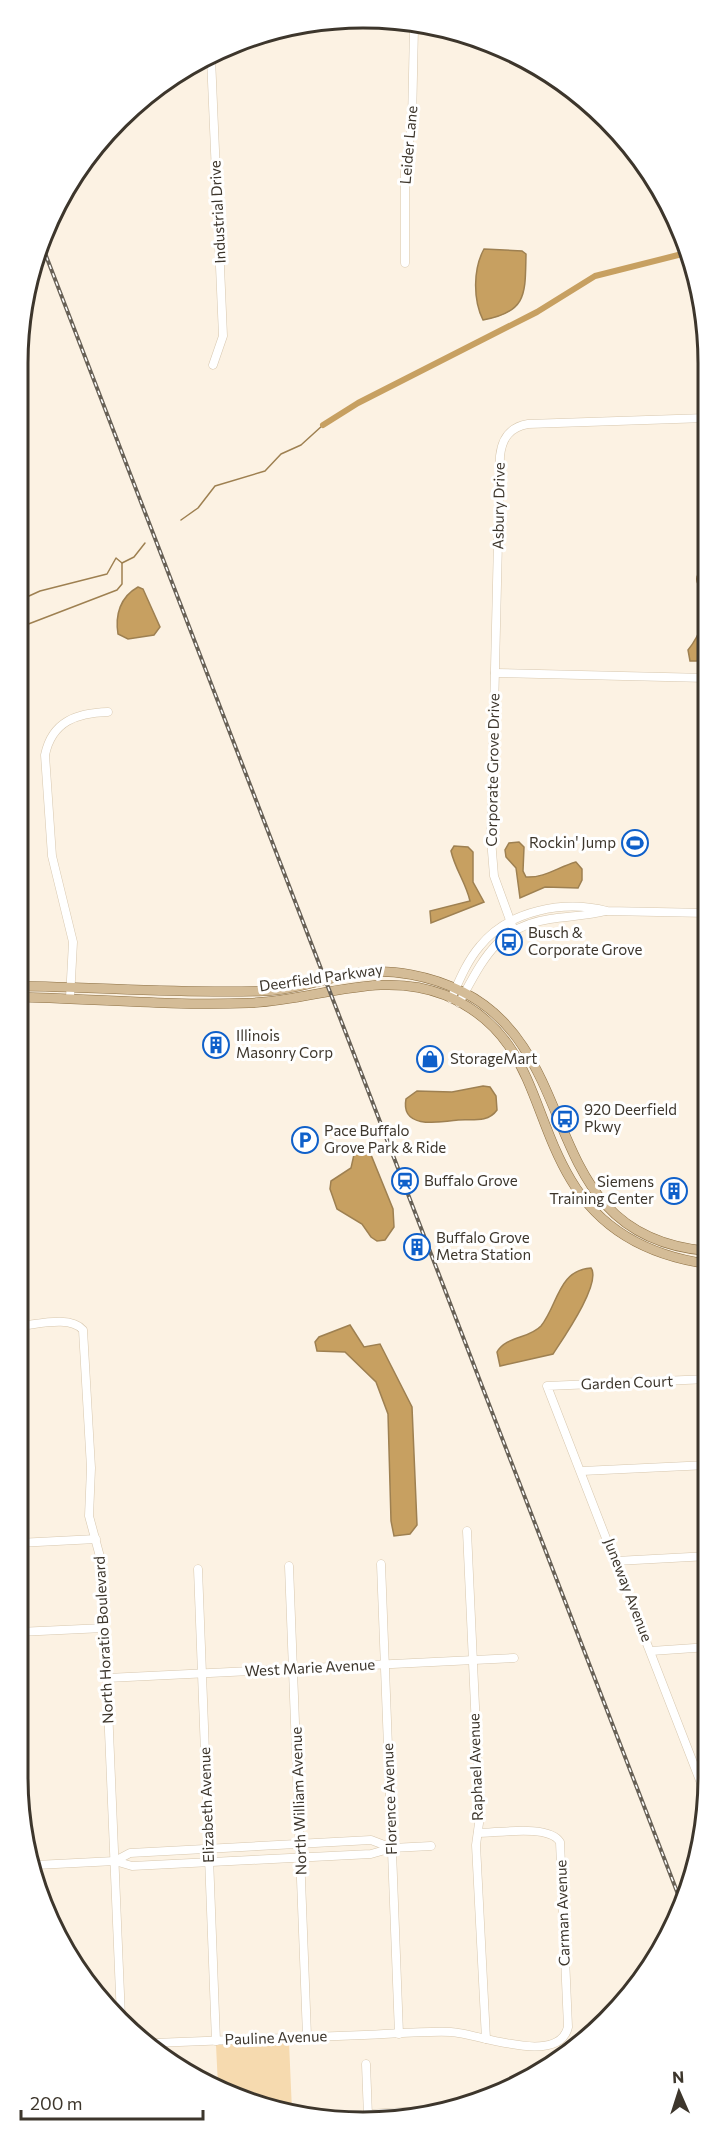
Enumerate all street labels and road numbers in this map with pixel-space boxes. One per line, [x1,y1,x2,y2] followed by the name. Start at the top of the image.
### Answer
[396,105,420,185] street label: Leider Lane
[205,160,229,264] street label: Industrial Drive
[488,462,508,550] street label: Asbury Drive
[482,693,502,847] street label: Corporate Grove Drive
[258,959,384,995] street label: Deerfield Parkway
[580,1371,673,1393] street label: Garden Court
[601,1535,657,1644] street label: Juneway Avenue
[90,1556,116,1724] street label: North Horatio Boulevard
[244,1655,376,1679] street label: West Marie Avenue
[464,1713,486,1821] street label: Raphael Avenue
[286,1727,310,1875] street label: North William Avenue
[378,1743,400,1855] street label: Florence Avenue
[195,1747,217,1863] street label: Elizabeth Avenue
[551,1859,573,1967] street label: Carman Avenue
[224,2026,328,2048] street label: Pauline Avenue

